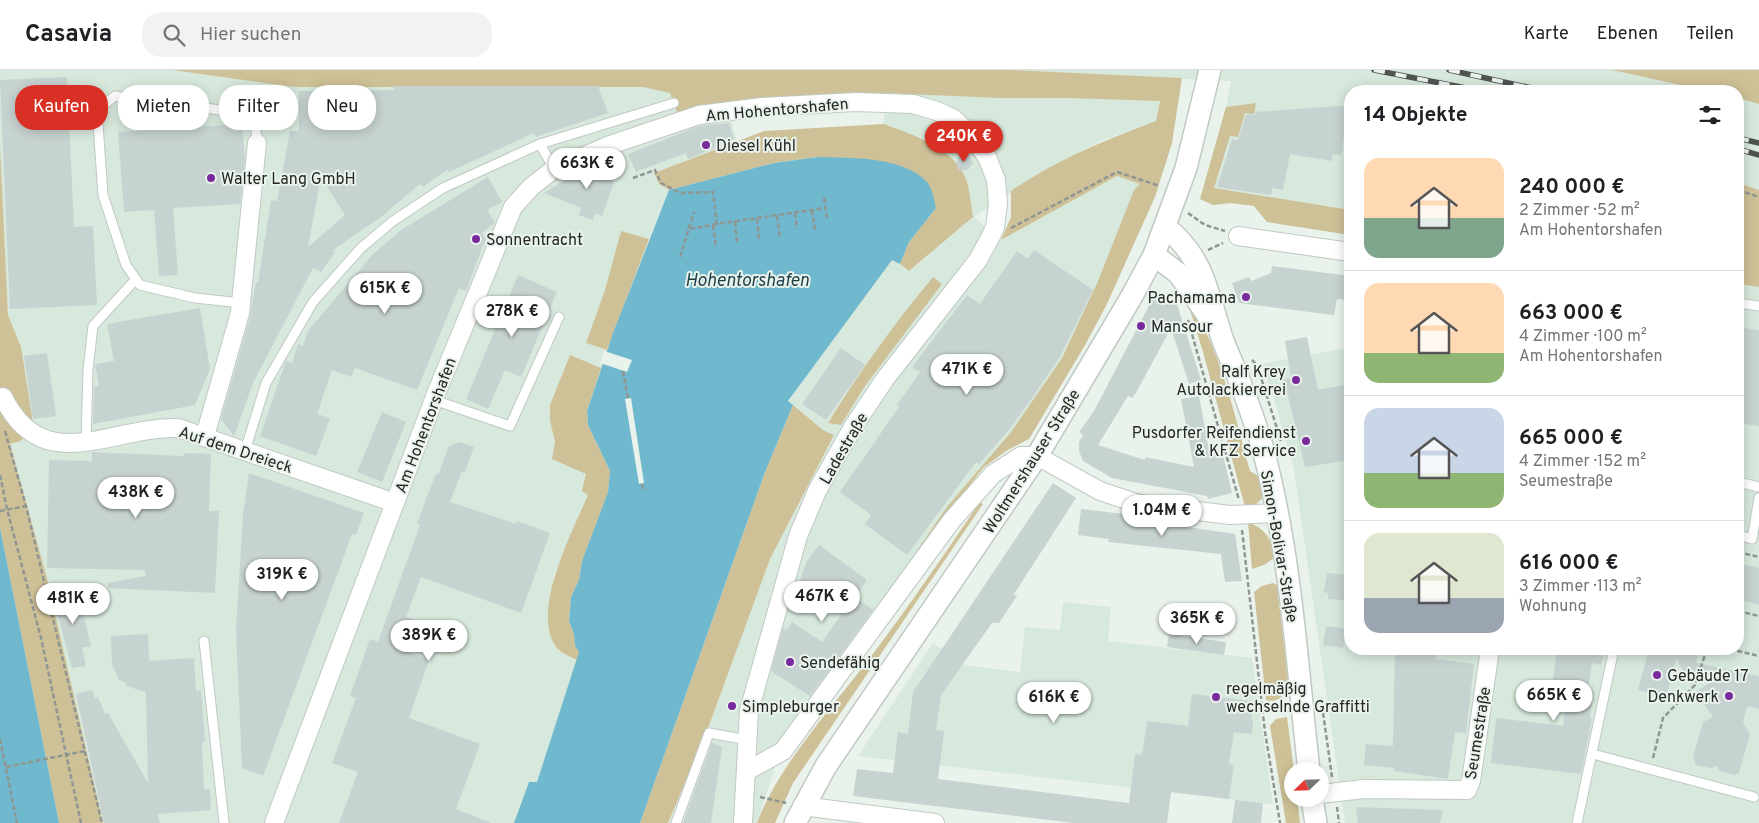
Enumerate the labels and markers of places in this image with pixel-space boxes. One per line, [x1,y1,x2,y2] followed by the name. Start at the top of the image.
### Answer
[923,121,1005,163] pin: 240K €
[716,137,796,157] place label: Diesel Kühl
[700,139,712,151] marker: Diesel Kühl
[546,148,628,190] pin: 663K €
[221,170,356,190] place label: Walter Lang GmbH
[205,172,217,184] marker: Walter Lang GmbH
[486,231,583,251] place label: Sonnentracht
[470,233,482,245] marker: Sonnentracht
[344,272,426,315] pin: 615K €
[1148,289,1236,309] place label: Pachamama
[1240,291,1252,303] marker: Pachamama
[471,296,553,338] pin: 278K €
[1151,318,1213,338] place label: Mansour
[1135,320,1147,332] marker: Mansour
[926,354,1008,396] pin: 471K €
[1176,363,1286,401] place label: Ralf Krey Autolackiererei
[1290,374,1302,386] marker: Ralf Krey Autolackiererei
[1132,424,1296,462] place label: Pusdorfer Reifendienst & KFZ Service
[1300,435,1312,447] marker: Pusdorfer Reifendienst & KFZ Service
[95,476,177,519] pin: 438K €
[1116,494,1208,537] pin: 1.04M €
[241,558,323,601] pin: 319K €
[781,580,863,623] pin: 467K €
[32,582,114,625] pin: 481K €
[1156,602,1238,645] pin: 365K €
[388,620,470,662] pin: 389K €
[800,654,880,674] place label: Sendefähig
[784,656,796,668] marker: Sendefähig
[1667,667,1749,687] place label: Gebäude 17
[1651,669,1663,681] marker: Gebäude 17
[1226,680,1370,718] place label: regelmäßig wechselnde Graffitti
[1513,680,1595,722] pin: 665K €
[1013,682,1095,724] pin: 616K €
[1648,688,1719,708] place label: Denkwerk
[1723,690,1735,702] marker: Denkwerk
[1210,691,1222,703] marker: regelmäßig wechselnde Graffitti
[742,698,839,718] place label: Simpleburger
[726,700,738,712] marker: Simpleburger

